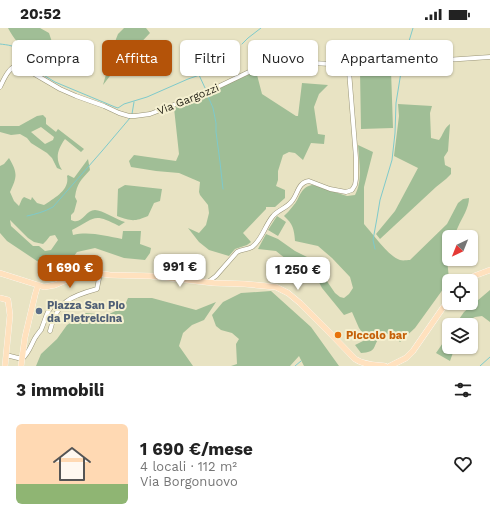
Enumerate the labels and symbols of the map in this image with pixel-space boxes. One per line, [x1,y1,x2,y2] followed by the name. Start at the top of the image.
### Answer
[156,81,221,118] street label: Via Gargozzi
[442,230,478,266] north arrow
[152,254,208,288] pin: 991 €
[33,255,107,289] pin: 1 690 €
[261,257,335,291] pin: 1 250 €
[47,299,126,325] place label: Piazza San Pio da Pietrelcina
[34,306,44,316] marker: Piazza San Pio da Pietrelcina
[346,329,407,342] place label: Piccolo bar
[333,330,343,340] marker: Piccolo bar

